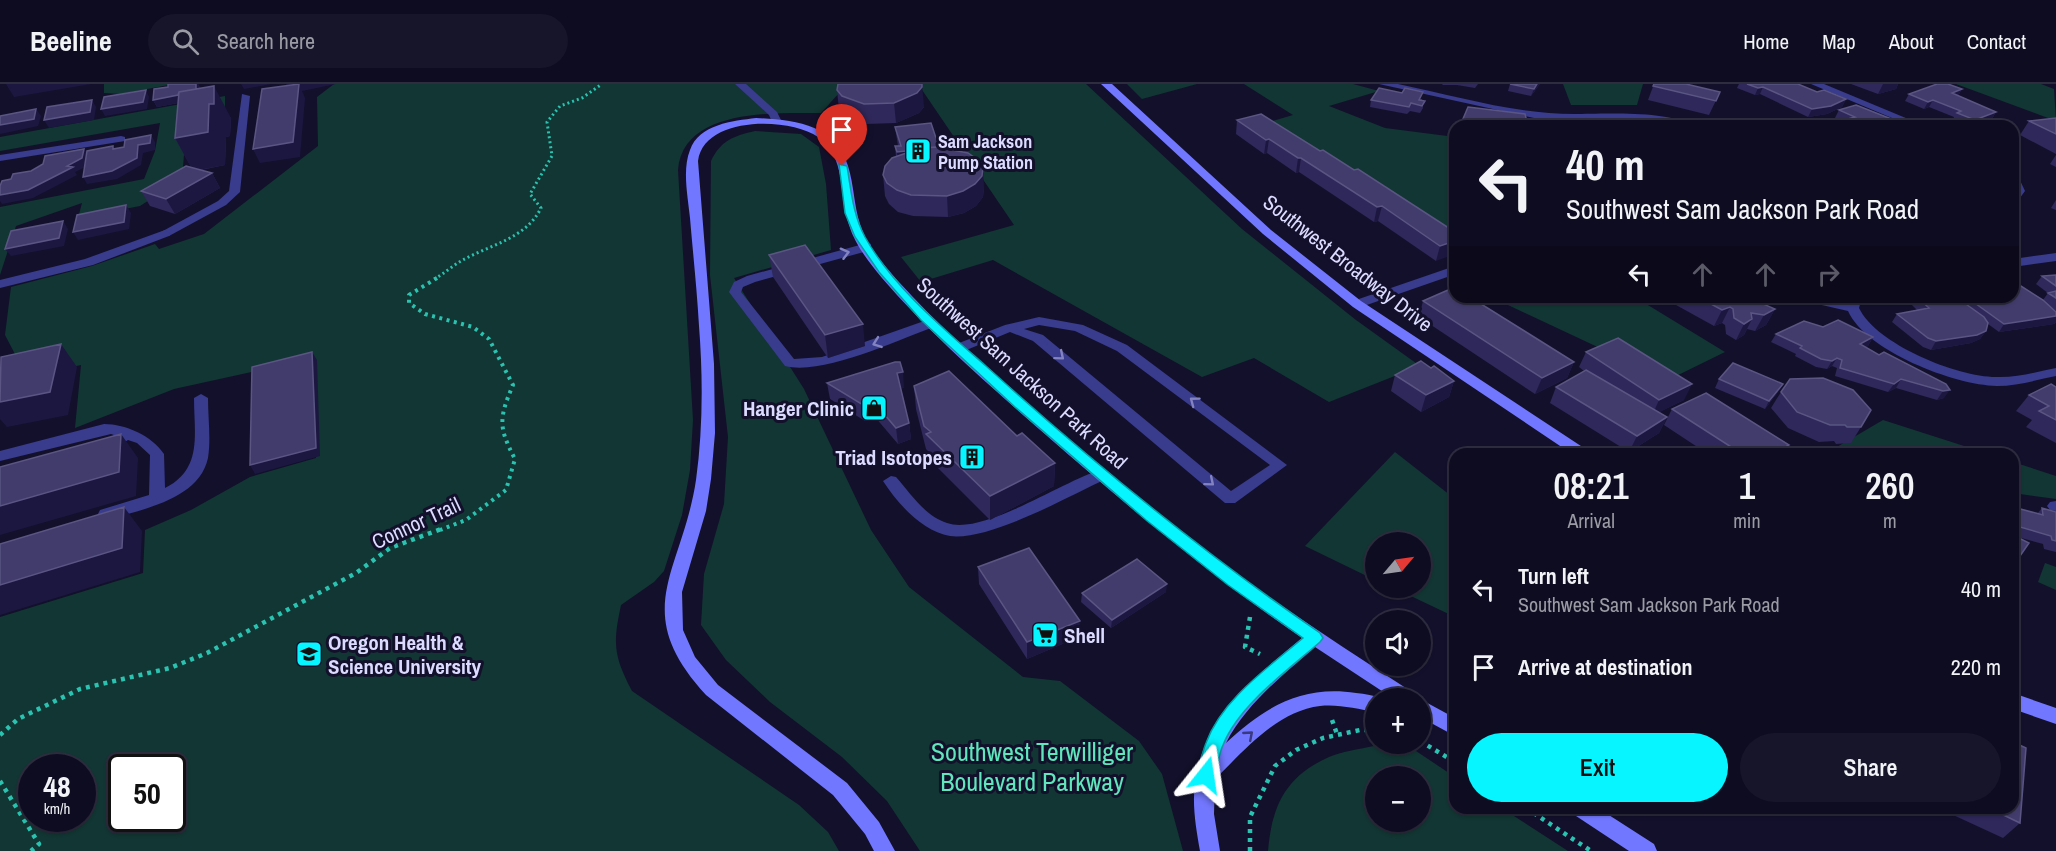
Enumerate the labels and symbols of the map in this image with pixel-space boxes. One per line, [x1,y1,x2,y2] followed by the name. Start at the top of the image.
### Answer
[816,104,867,166] pin
[938,129,1033,175] place label: Sam Jackson Pump Station
[903,136,933,166] building icon: Sam Jackson Pump Station
[1257,188,1439,338] street label: Southwest Broadway Drive
[840,248,850,260] one-way arrow
[910,270,1134,476] street label: Southwest Sam Jackson Park Road
[872,336,883,349] one-way arrow
[1053,349,1064,360] one-way arrow
[859,393,889,423] shop icon: Hanger Clinic
[743,394,854,423] place label: Hanger Clinic
[1190,397,1201,408] one-way arrow
[957,442,987,472] building icon: Triad Isotopes
[835,443,952,472] place label: Triad Isotopes
[1203,475,1214,486] one-way arrow
[367,490,465,556] street label: Connor Trail
[1365,532,1431,598] north arrow
[1030,620,1060,650] supermarket icon: Shell
[1064,621,1105,650] place label: Shell
[328,628,482,681] place label: Oregon Health & Science University
[294,639,324,669] school or university icon: Oregon Health & Science University
[1242,731,1253,742] one-way arrow
[931,734,1133,799] park label: Southwest Terwilliger Boulevard Parkway
[1174,743,1238,807] position arrow
[108,754,186,832] speed limit sign: 50

